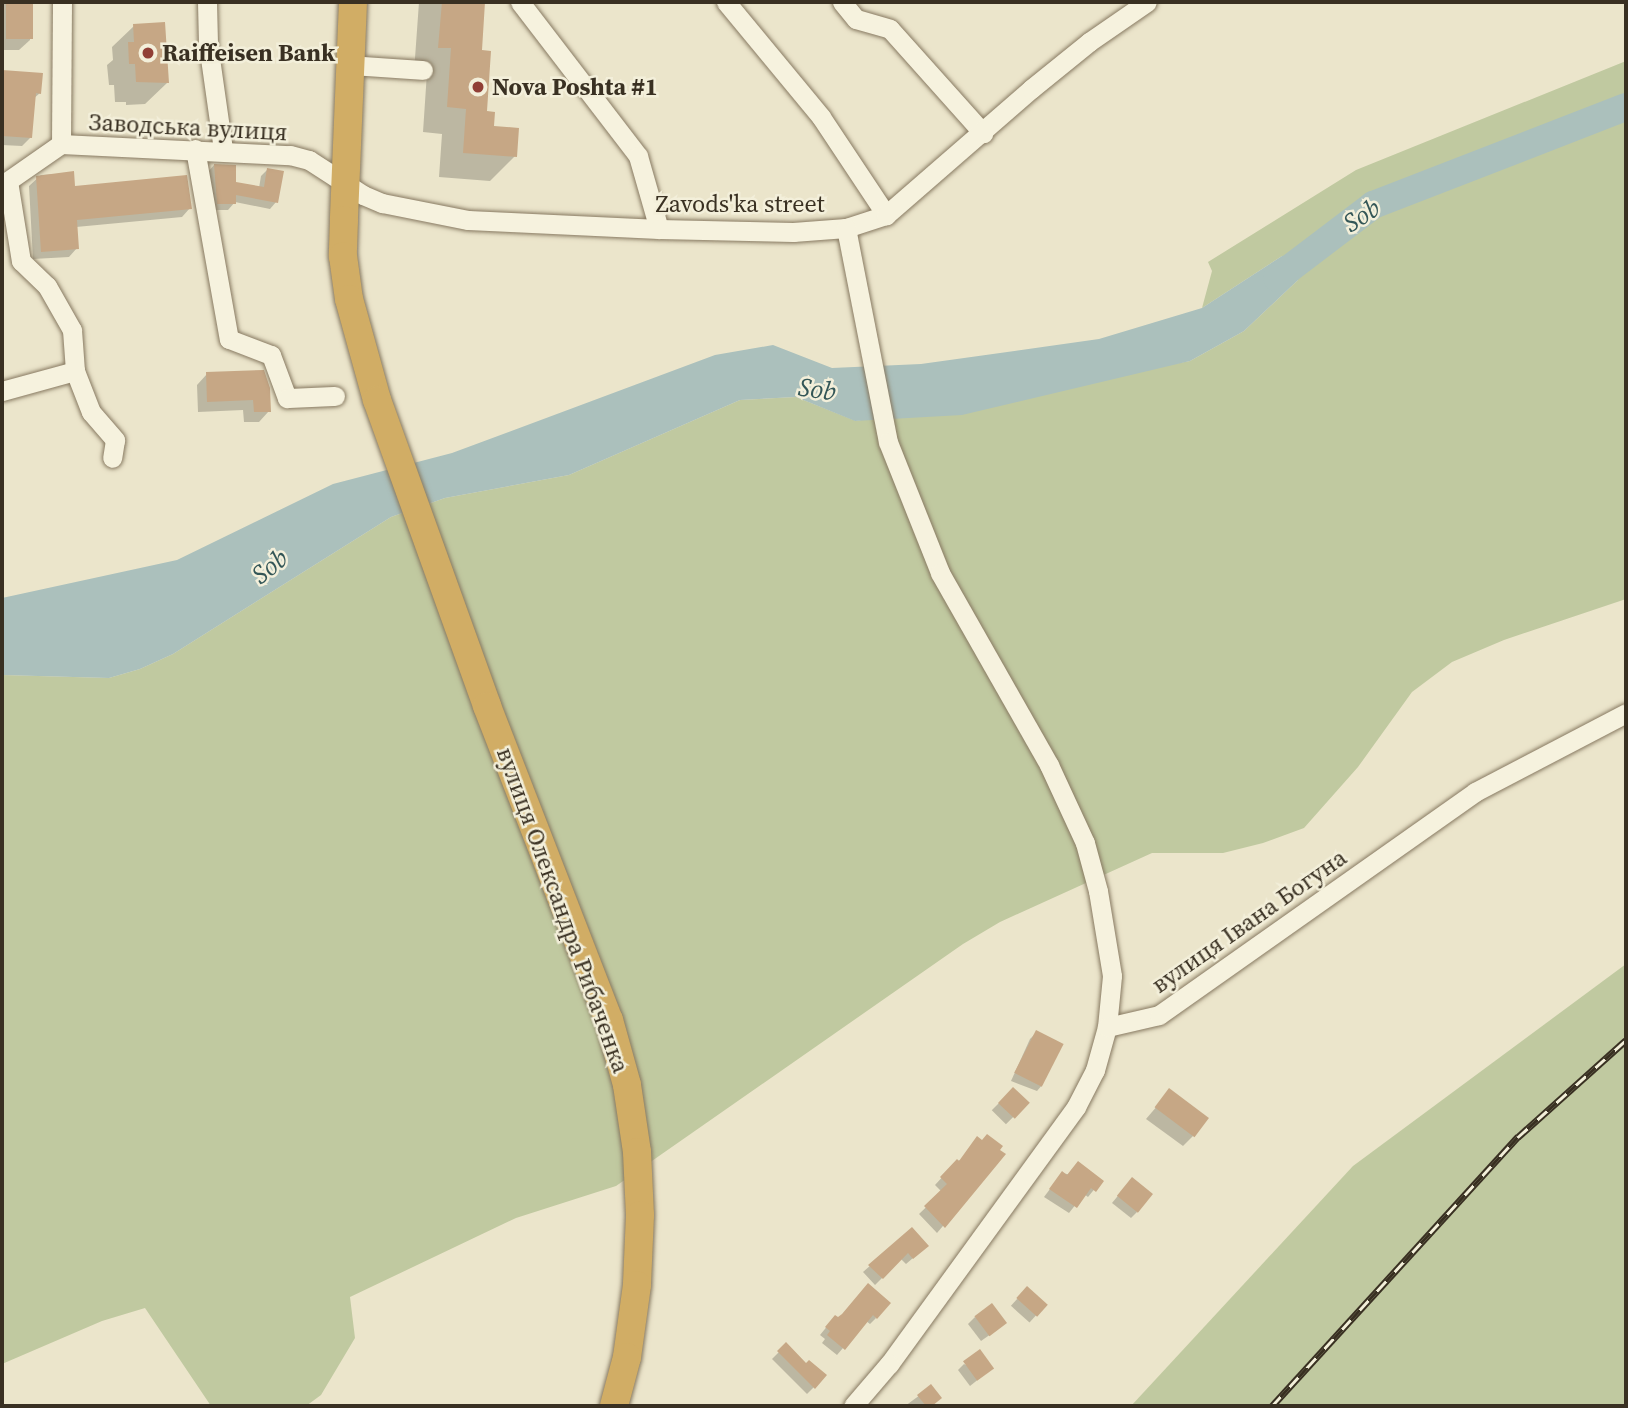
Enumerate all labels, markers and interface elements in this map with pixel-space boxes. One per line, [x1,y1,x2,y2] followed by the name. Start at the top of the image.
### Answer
[162,39,335,67] place label: Raiffeisen Bank
[140,45,156,61] marker: Raiffeisen Bank
[492,73,658,101] place label: Nova Poshta #1
[470,79,486,95] marker: Nova Poshta #1
[88,107,288,147] street label: Заводська вулиця
[655,190,825,218] street label: Zavods'ka street
[1338,193,1386,239] water label: Sob
[796,372,838,408] water label: Sob
[246,543,294,591] water label: Sob
[491,743,635,1077] street label: вулиця Олександра Рибаченка
[1146,843,1352,999] street label: вулиця Івана Богуна

